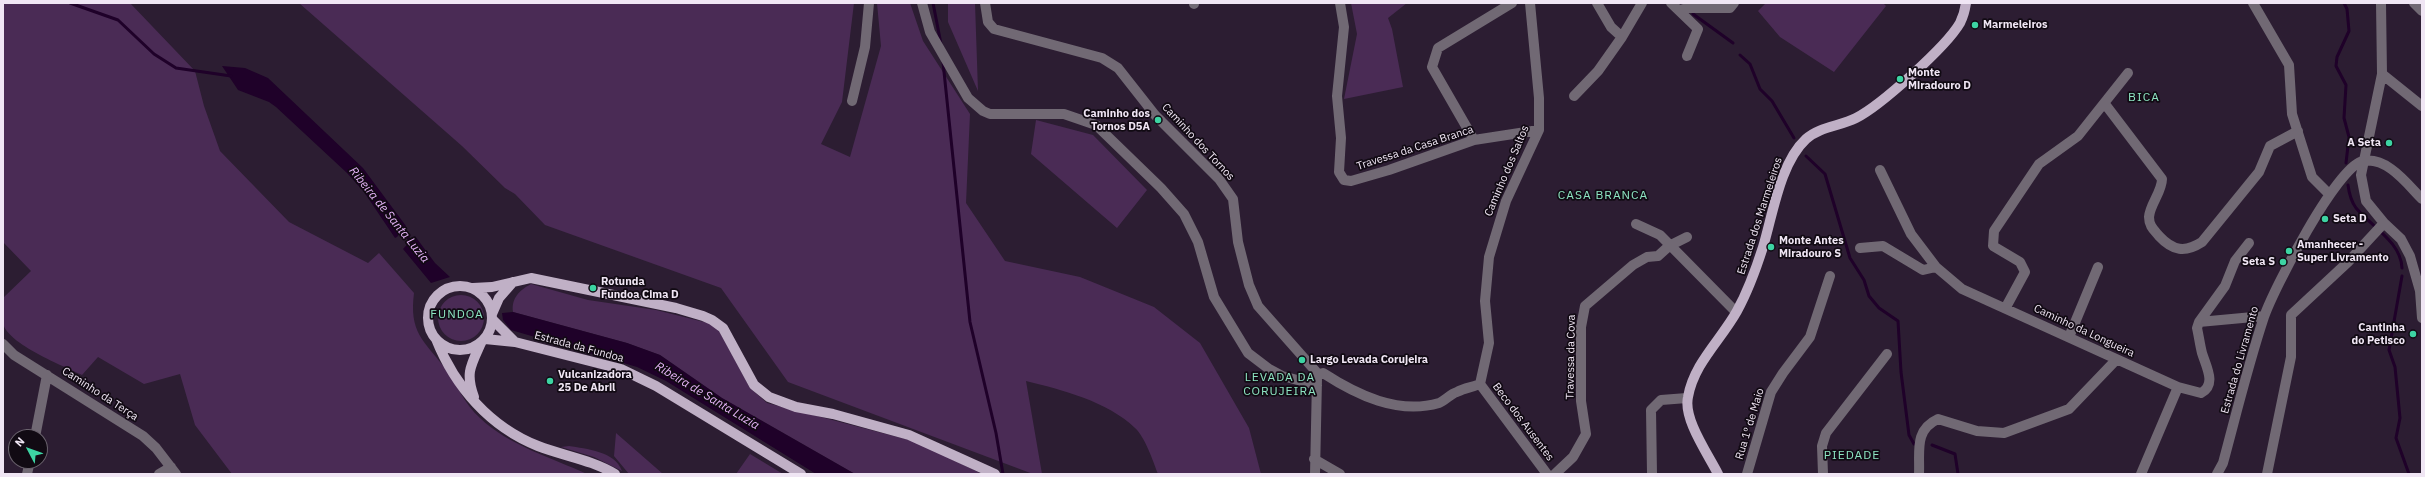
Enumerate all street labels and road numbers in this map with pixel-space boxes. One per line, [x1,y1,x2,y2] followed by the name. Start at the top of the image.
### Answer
[1159,101,1237,183] street label: Caminho dos Tornos
[1355,123,1475,173] street label: Travessa da Casa Branca
[1482,124,1532,218] street label: Caminho dos Saltos
[1735,156,1785,276] street label: Estrada dos Marmeleiros
[2032,302,2136,360] street label: Caminho da Longueira
[2218,305,2262,415] street label: Estrada do Livramento
[1564,314,1578,400] street label: Travessa da Cova
[533,329,625,365] street label: Estrada da Fundoa
[59,364,141,424] street label: Caminho da Terça
[1489,380,1557,464] street label: Beco dos Ausentes
[1733,387,1767,461] street label: Rua 1º de Maio

